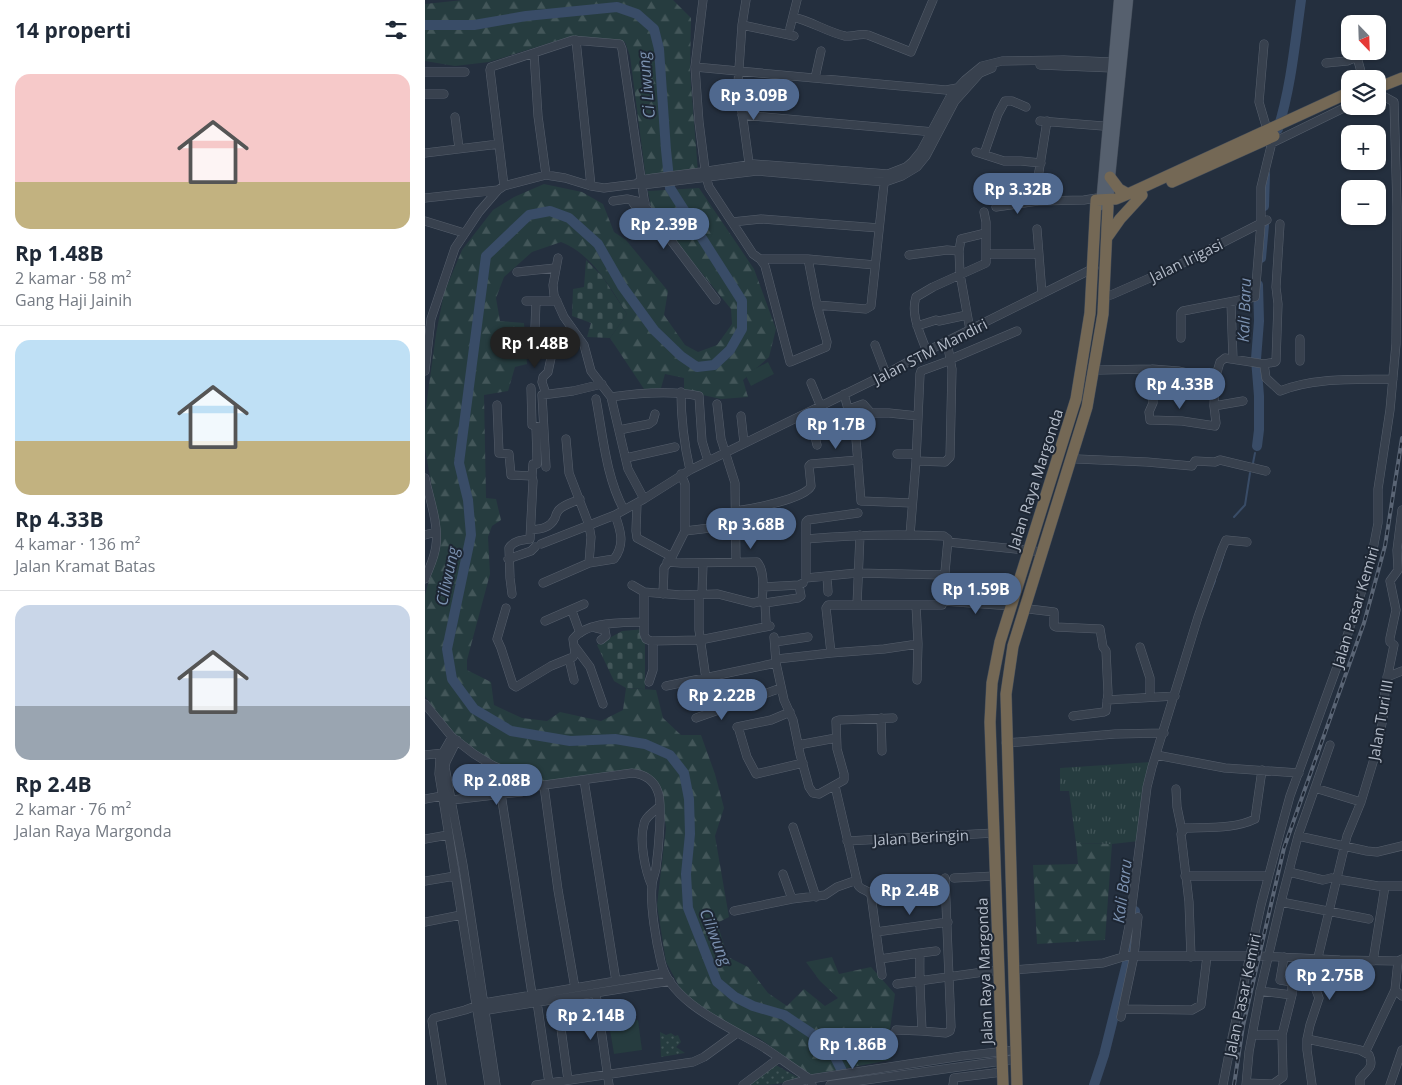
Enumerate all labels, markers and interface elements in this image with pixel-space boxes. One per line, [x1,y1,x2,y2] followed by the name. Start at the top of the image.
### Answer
[1341,15,1386,60] north arrow
[1341,15,1386,225] map controls
[15,16,131,44] text: 14 properti
[382,16,410,44] icon: filters
[632,50,660,120] water label: Ci Liwung
[1341,70,1386,115] button: layers
[702,78,806,121] pin: Rp 3.09B
[720,84,788,106] text: Rp 3.09B
[168,107,258,197] icon: home
[1341,125,1386,170] button: +
[966,172,1070,215] pin: Rp 3.32B
[984,178,1052,200] text: Rp 3.32B
[1341,180,1386,225] button: −
[612,208,716,250] pin: Rp 2.39B
[630,213,698,235] text: Rp 2.39B
[1144,234,1226,287] street label: Jalan Irigasi
[15,239,104,267] text: Rp 1.48B
[15,267,131,289] text: 2 kamar · 58 m²
[1232,277,1256,343] water label: Kali Baru
[15,289,132,311] text: Gang Haji Jainih
[868,314,990,389] street label: Jalan STM Mandiri
[483,326,587,369] pin: Rp 1.48B
[501,332,569,354] text: Rp 1.48B
[1128,368,1232,410] pin: Rp 4.33B
[168,372,258,462] icon: home
[1146,373,1214,395] text: Rp 4.33B
[1002,406,1067,554] street label: Jalan Raya Margonda
[790,408,882,450] pin: Rp 1.7B
[807,413,865,435] text: Rp 1.7B
[15,505,104,533] text: Rp 4.33B
[699,508,803,550] pin: Rp 3.68B
[717,513,785,535] text: Rp 3.68B
[15,533,140,555] text: 4 kamar · 136 m²
[430,544,464,607] water label: Ciliwung
[1326,544,1383,672] street label: Jalan Pasar Kemiri
[15,555,155,577] text: Jalan Kramat Batas
[924,572,1028,615] pin: Rp 1.59B
[942,578,1010,600] text: Rp 1.59B
[168,637,258,727] icon: home
[670,678,774,721] pin: Rp 2.22B
[1363,678,1397,764] street label: Jalan Turi III
[688,684,756,706] text: Rp 2.22B
[445,764,549,806] pin: Rp 2.08B
[463,769,531,791] text: Rp 2.08B
[15,770,92,798] text: Rp 2.4B
[15,798,131,820] text: 2 kamar · 76 m²
[15,820,172,842] text: Jalan Raya Margonda
[871,825,969,850] street label: Jalan Beringin
[1107,858,1137,924] water label: Kali Baru
[864,874,956,916] pin: Rp 2.4B
[881,879,939,901] text: Rp 2.4B
[971,897,997,1047] street label: Jalan Raya Margonda
[695,905,738,969] water label: Ciliwung
[1219,931,1265,1060] street label: Jalan Pasar Kemiri
[1278,958,1382,1001] pin: Rp 2.75B
[1296,964,1364,986] text: Rp 2.75B
[539,998,643,1041] pin: Rp 2.14B
[557,1004,625,1026] text: Rp 2.14B
[801,1028,905,1070] pin: Rp 1.86B
[819,1033,887,1055] text: Rp 1.86B

